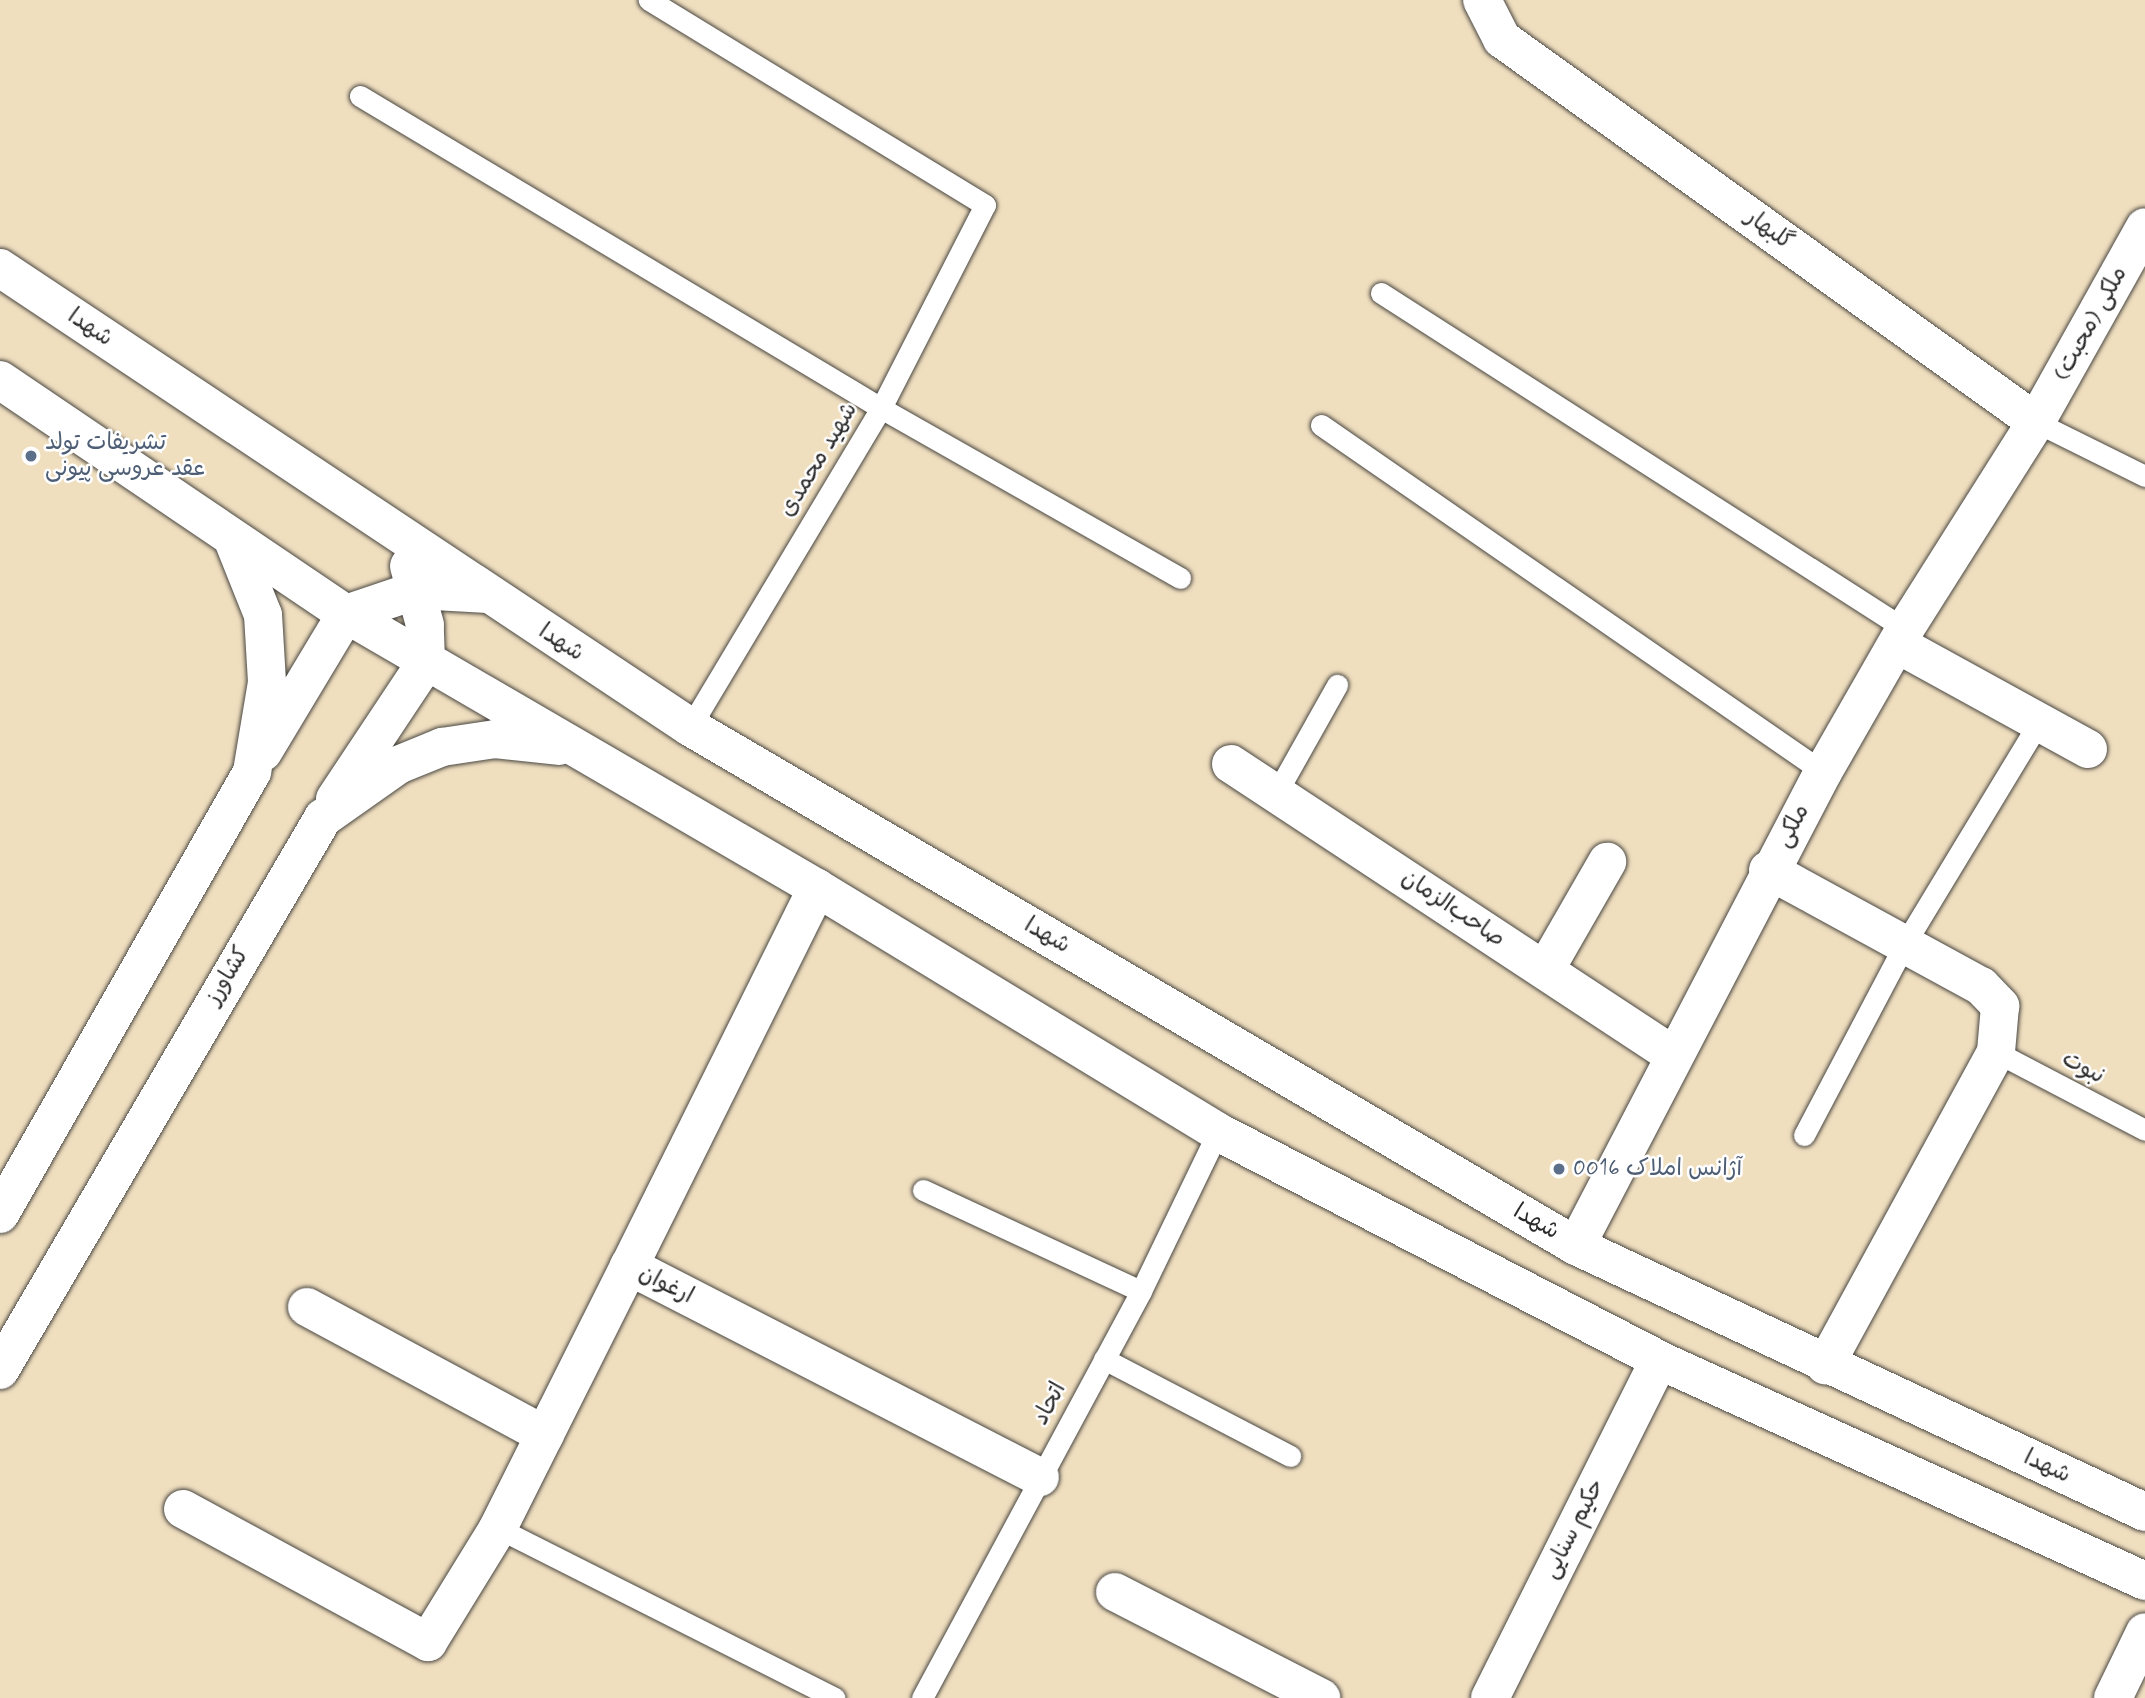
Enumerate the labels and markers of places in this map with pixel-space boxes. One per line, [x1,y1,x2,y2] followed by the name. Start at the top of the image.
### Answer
[45,429,205,483] place label: تشریفات تولد عقد عروسی پیونی
[23,448,39,464] marker: تشریفات تولد عقد عروسی پیونی
[1573,1155,1742,1183] place label: آژانس املاک 0016
[1551,1161,1567,1177] marker: آژانس املاک 0016

